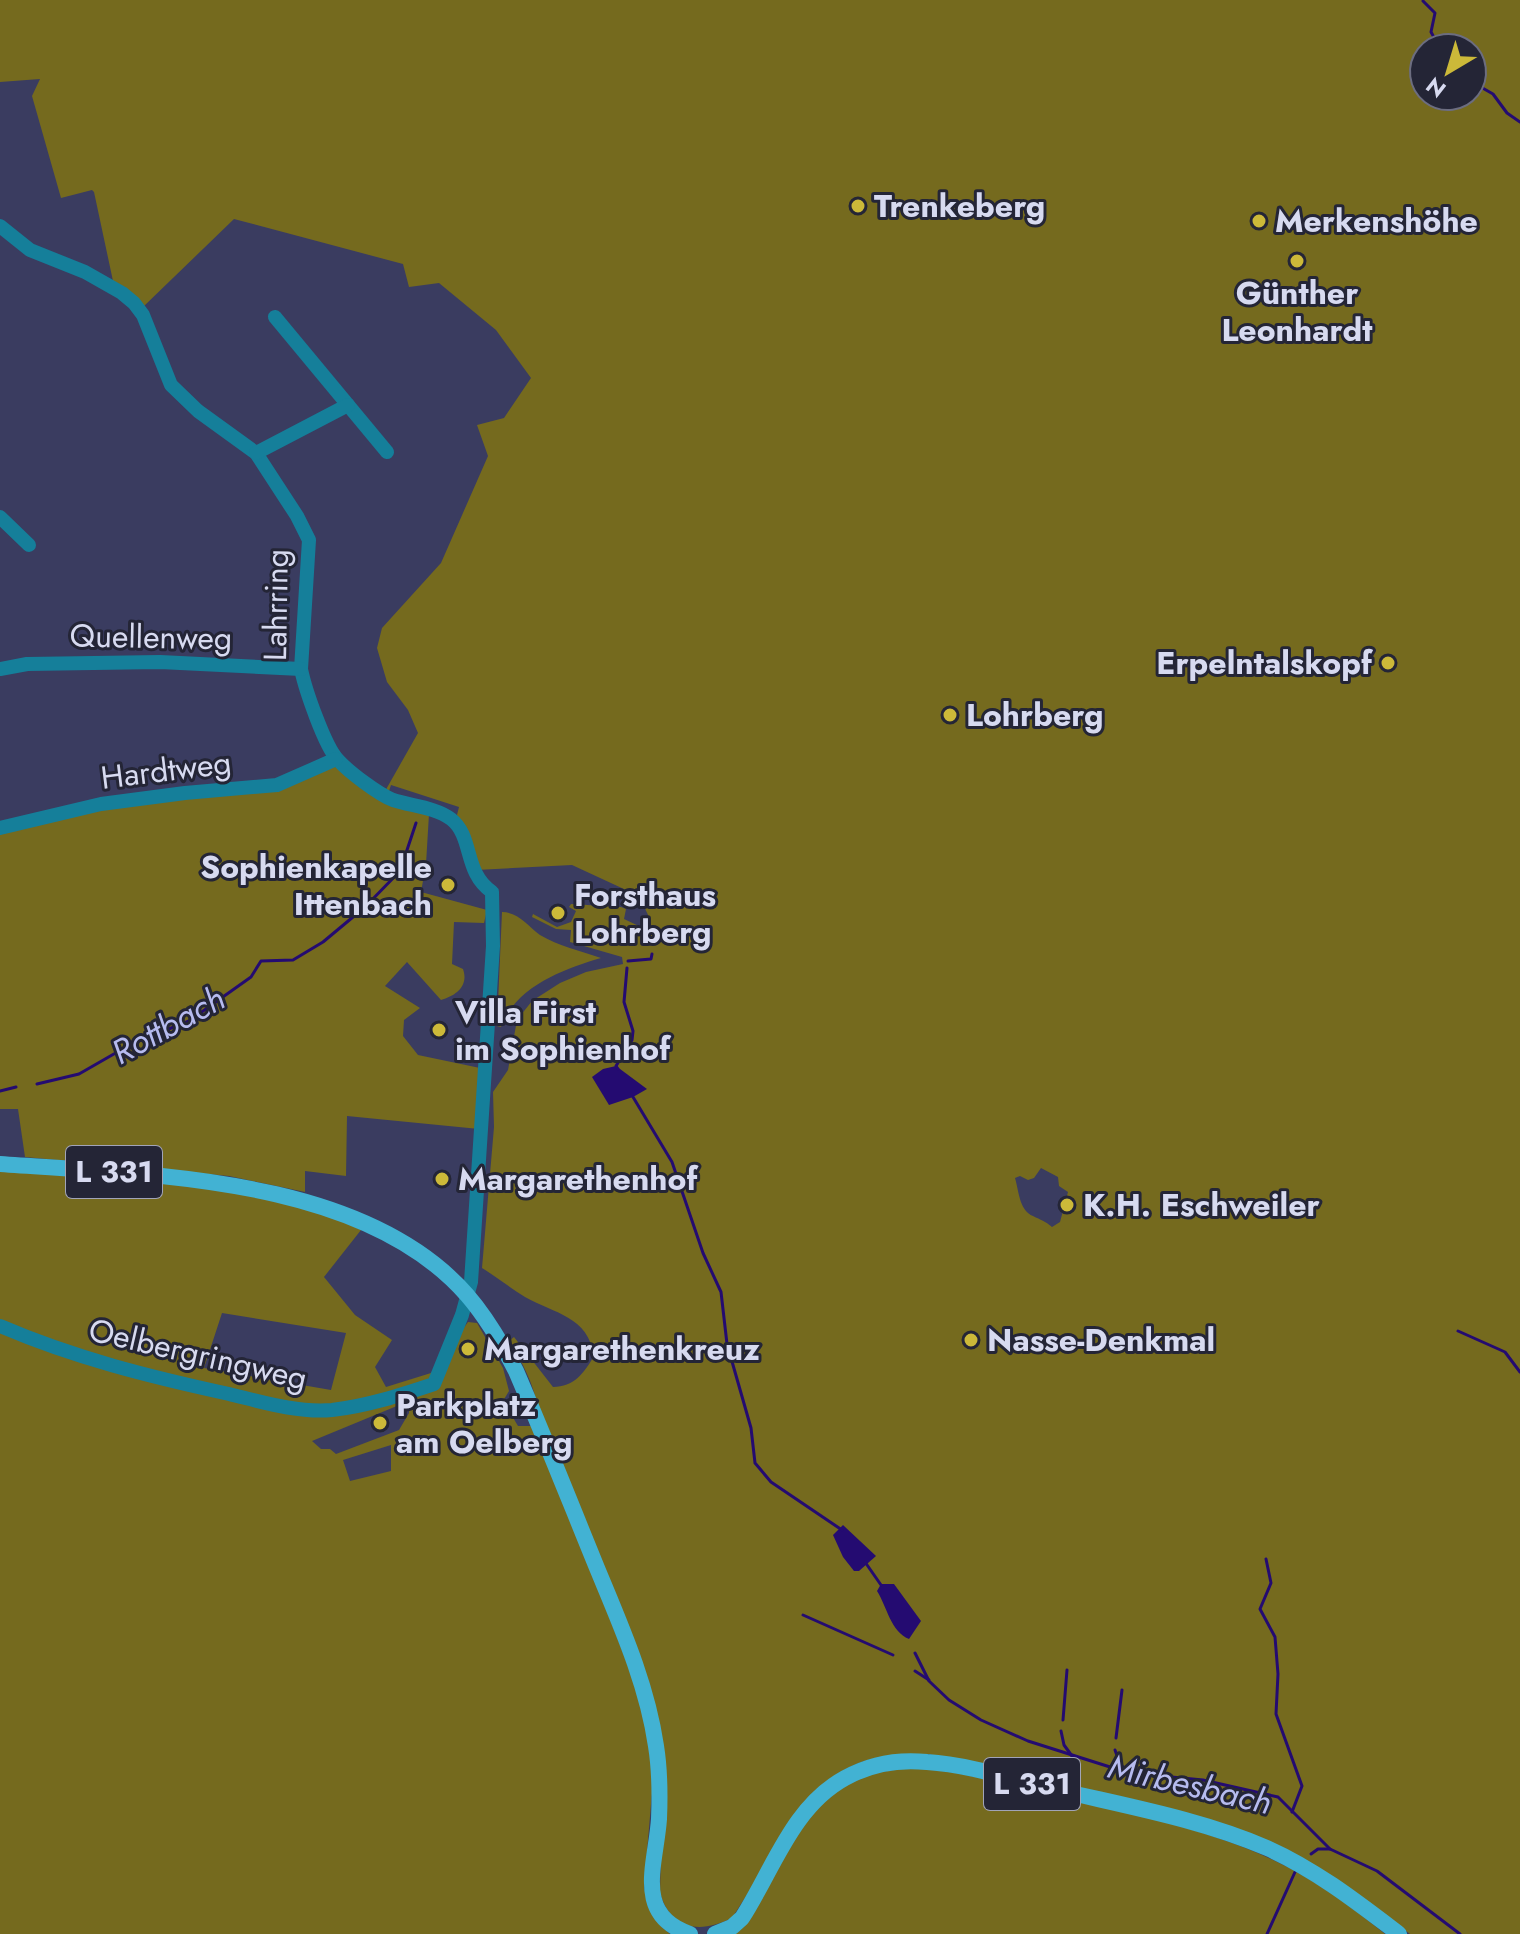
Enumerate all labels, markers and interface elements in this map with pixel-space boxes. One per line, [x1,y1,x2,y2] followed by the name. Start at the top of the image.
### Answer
[1408,32,1488,112] north arrow
[1419,70,1452,106] text: N
[874,183,1045,229] place label: Trenkeberg
[849,197,867,215] marker: Trenkeberg
[1275,198,1478,244] place label: Merkenshöhe
[1250,212,1268,230] marker: Merkenshöhe
[1288,252,1306,270] marker: Günther Leonhardt
[1221,270,1373,353] place label: Günther Leonhardt
[252,549,300,661] street label: Lahrring
[69,613,233,661] street label: Quellenweg
[1156,640,1374,686] place label: Erpelntalskopf
[1379,654,1397,672] marker: Erpelntalskopf
[966,692,1103,738] place label: Lohrberg
[941,706,959,724] marker: Lohrberg
[98,739,234,801] street label: Hardtweg
[200,844,432,927] place label: Sophienkapelle Ittenbach
[574,872,716,955] place label: Forsthaus Lohrberg
[439,876,457,894] marker: Sophienkapelle Ittenbach
[549,904,567,922] marker: Forsthaus Lohrberg
[103,974,234,1077] water label: Rottbach
[454,989,672,1072] place label: Villa First im Sophienhof
[430,1021,448,1039] marker: Villa First im Sophienhof
[66,1146,162,1198] road number: L 331
[458,1156,699,1202] place label: Margarethenhof
[433,1170,451,1188] marker: Margarethenhof
[1083,1182,1320,1228] place label: K.H. Eschweiler
[1058,1196,1076,1214] marker: K.H. Eschweiler
[84,1307,312,1401] street label: Oelbergringweg
[987,1317,1215,1363] place label: Nasse-Denkmal
[484,1326,760,1372] place label: Margarethenkreuz
[962,1331,980,1349] marker: Nasse-Denkmal
[459,1340,477,1358] marker: Margarethenkreuz
[396,1382,573,1465] place label: Parkplatz am Oelberg
[371,1414,389,1432] marker: Parkplatz am Oelberg
[1103,1742,1276,1827] water label: Mirbesbach
[984,1758,1080,1810] road number: L 331

